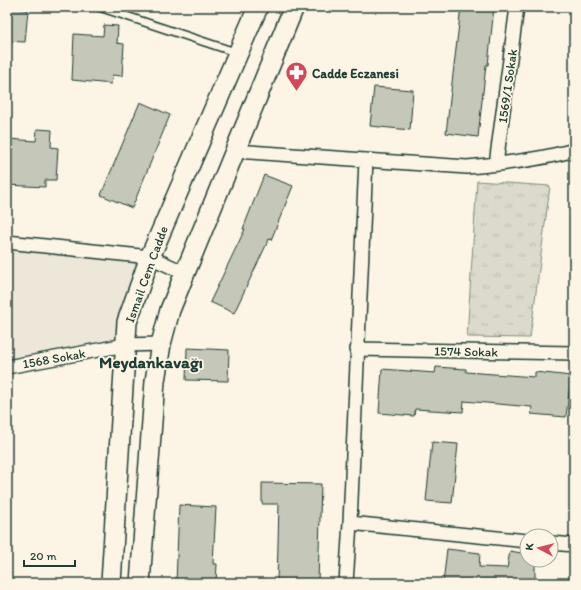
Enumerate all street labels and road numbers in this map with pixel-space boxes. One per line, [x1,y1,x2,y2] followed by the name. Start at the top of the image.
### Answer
[495,48,520,124] street label: 1569/1 Sokak
[122,224,171,324] street label: Ismail Cem Cadde
[434,343,498,360] street label: 1574 Sokak
[22,346,87,371] street label: 1568 Sokak

